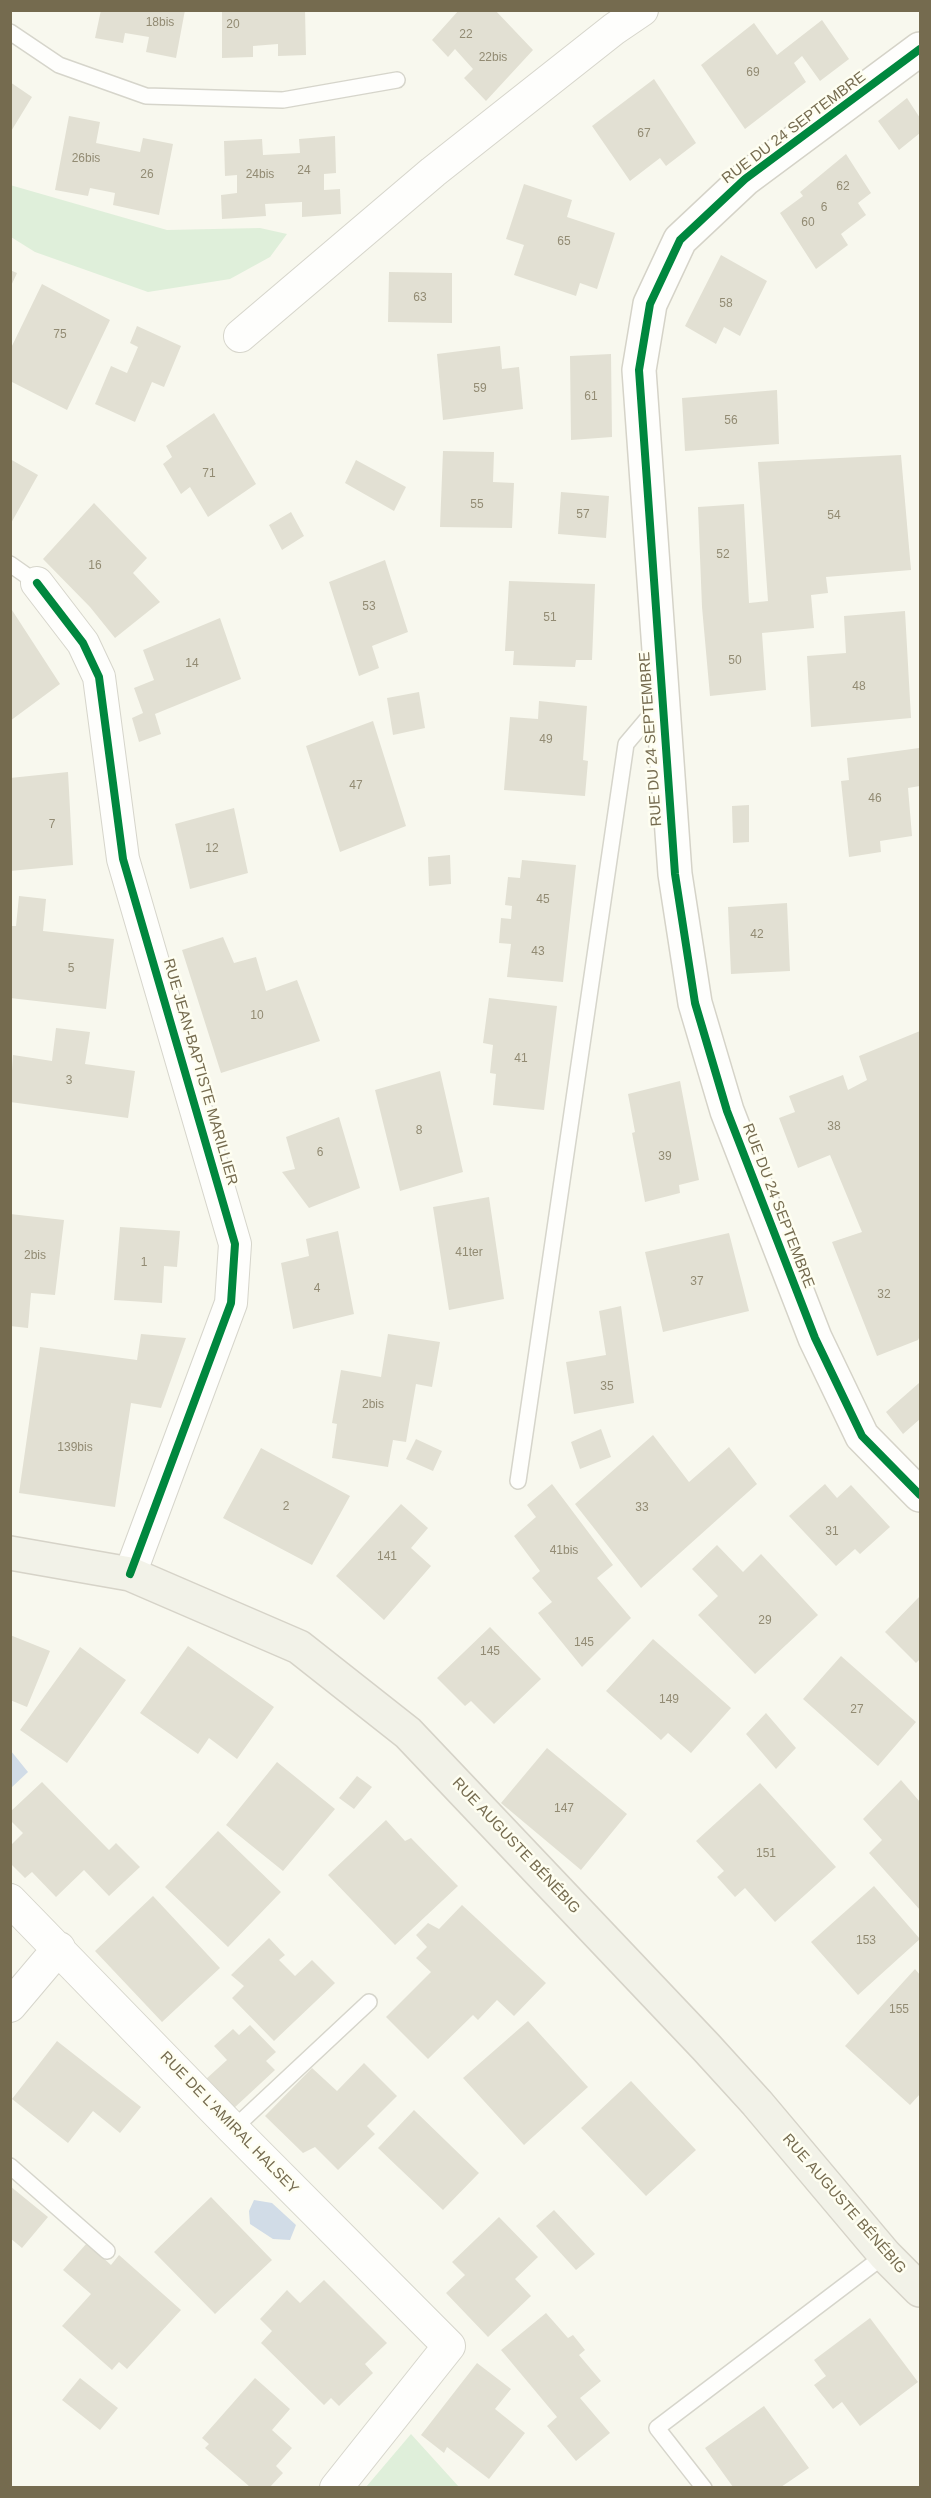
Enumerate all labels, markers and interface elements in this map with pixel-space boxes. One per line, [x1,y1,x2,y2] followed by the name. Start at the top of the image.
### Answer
[146,16,174,30] house number: 18bis
[226,18,240,32] house number: 20
[459,28,473,42] house number: 22
[479,51,507,65] house number: 22bis
[746,66,760,80] house number: 69
[719,68,869,188] street label: RUE DU 24 SEPTEMBRE
[637,127,651,141] house number: 67
[72,152,100,166] house number: 26bis
[297,164,311,178] house number: 24
[140,168,154,182] house number: 26
[246,168,274,182] house number: 24bis
[836,180,850,194] house number: 62
[821,201,827,215] house number: 6
[801,216,815,230] house number: 60
[557,235,571,249] house number: 65
[413,291,427,305] house number: 63
[719,297,733,311] house number: 58
[53,328,67,342] house number: 75
[473,382,487,396] house number: 59
[584,390,598,404] house number: 61
[724,414,738,428] house number: 56
[202,467,216,481] house number: 71
[470,498,484,512] house number: 55
[576,508,590,522] house number: 57
[827,509,841,523] house number: 54
[716,548,730,562] house number: 52
[88,559,102,573] house number: 16
[362,600,376,614] house number: 53
[543,611,557,625] house number: 51
[636,651,666,827] street label: RUE DU 24 SEPTEMBRE
[728,654,742,668] house number: 50
[185,657,199,671] house number: 14
[852,680,866,694] house number: 48
[539,733,553,747] house number: 49
[349,779,363,793] house number: 47
[868,792,882,806] house number: 46
[49,818,55,832] house number: 7
[205,842,219,856] house number: 12
[536,893,550,907] house number: 45
[750,928,764,942] house number: 42
[531,945,545,959] house number: 43
[159,957,241,1187] street label: RUE JEAN-BAPTISTE MARILLIER
[68,962,74,976] house number: 5
[250,1009,264,1023] house number: 10
[514,1052,528,1066] house number: 41
[66,1074,72,1088] house number: 3
[827,1120,841,1134] house number: 38
[738,1121,818,1291] street label: RUE DU 24 SEPTEMBRE
[416,1124,422,1138] house number: 8
[317,1146,323,1160] house number: 6
[658,1150,672,1164] house number: 39
[455,1246,483,1260] house number: 41ter
[24,1249,46,1263] house number: 2bis
[141,1256,147,1270] house number: 1
[690,1275,704,1289] house number: 37
[314,1282,320,1296] house number: 4
[877,1288,891,1302] house number: 32
[600,1380,614,1394] house number: 35
[362,1398,384,1412] house number: 2bis
[57,1441,93,1455] house number: 139bis
[283,1500,289,1514] house number: 2
[635,1501,649,1515] house number: 33
[825,1525,839,1539] house number: 31
[550,1544,578,1558] house number: 41bis
[377,1550,397,1564] house number: 141
[758,1614,772,1628] house number: 29
[574,1636,594,1650] house number: 145
[480,1645,500,1659] house number: 145
[659,1693,679,1707] house number: 149
[850,1703,864,1717] house number: 27
[448,1774,584,1918] street label: RUE AUGUSTE BÉNÉBIG
[554,1802,574,1816] house number: 147
[756,1847,776,1861] house number: 151
[856,1934,876,1948] house number: 153
[889,2003,909,2017] house number: 155
[156,2048,302,2198] street label: RUE DE L'AMIRAL HALSEY
[778,2130,910,2278] street label: RUE AUGUSTE BÉNÉBIG

